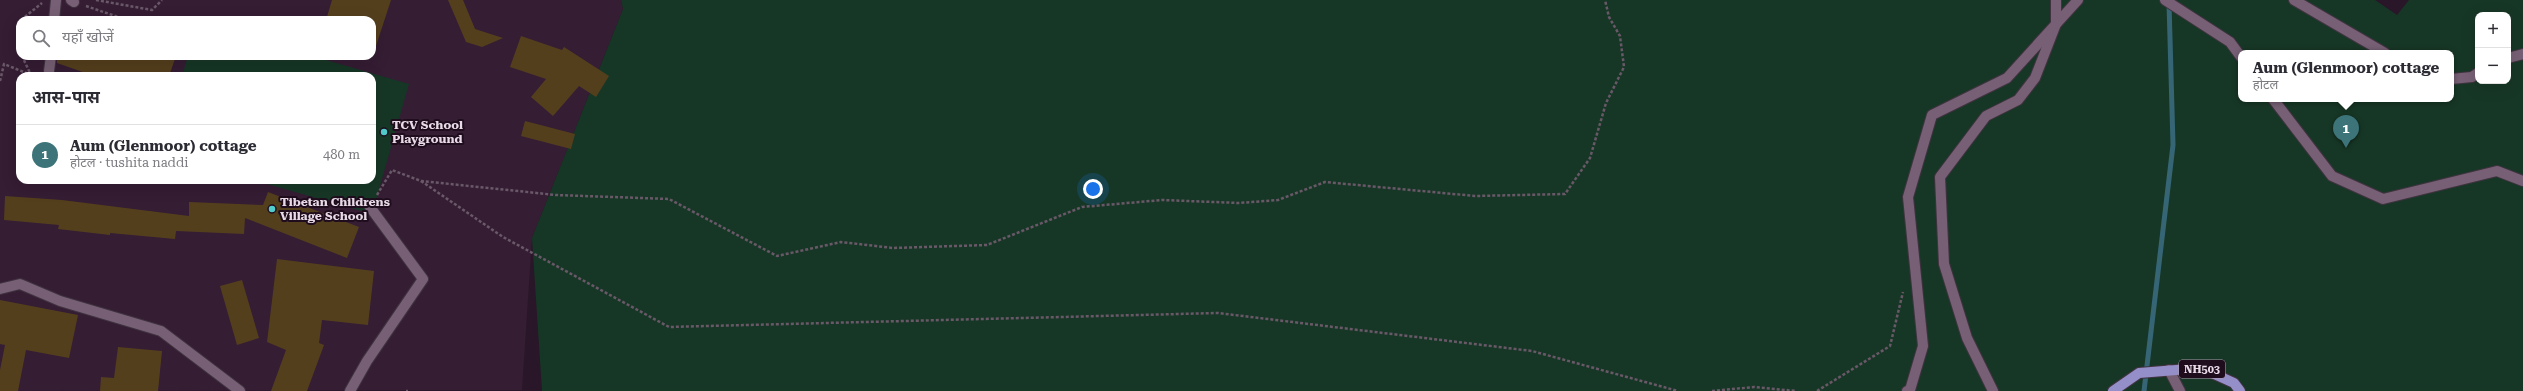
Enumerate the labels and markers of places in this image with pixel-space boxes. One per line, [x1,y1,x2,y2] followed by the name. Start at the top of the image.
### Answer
[2333,115,2359,148] pin: 1
[392,118,463,146] place label: TCV School Playground
[379,127,389,137] marker: TCV School Playground
[280,195,390,223] place label: Tibetan Childrens Village School
[267,204,277,214] marker: Tibetan Childrens Village School

